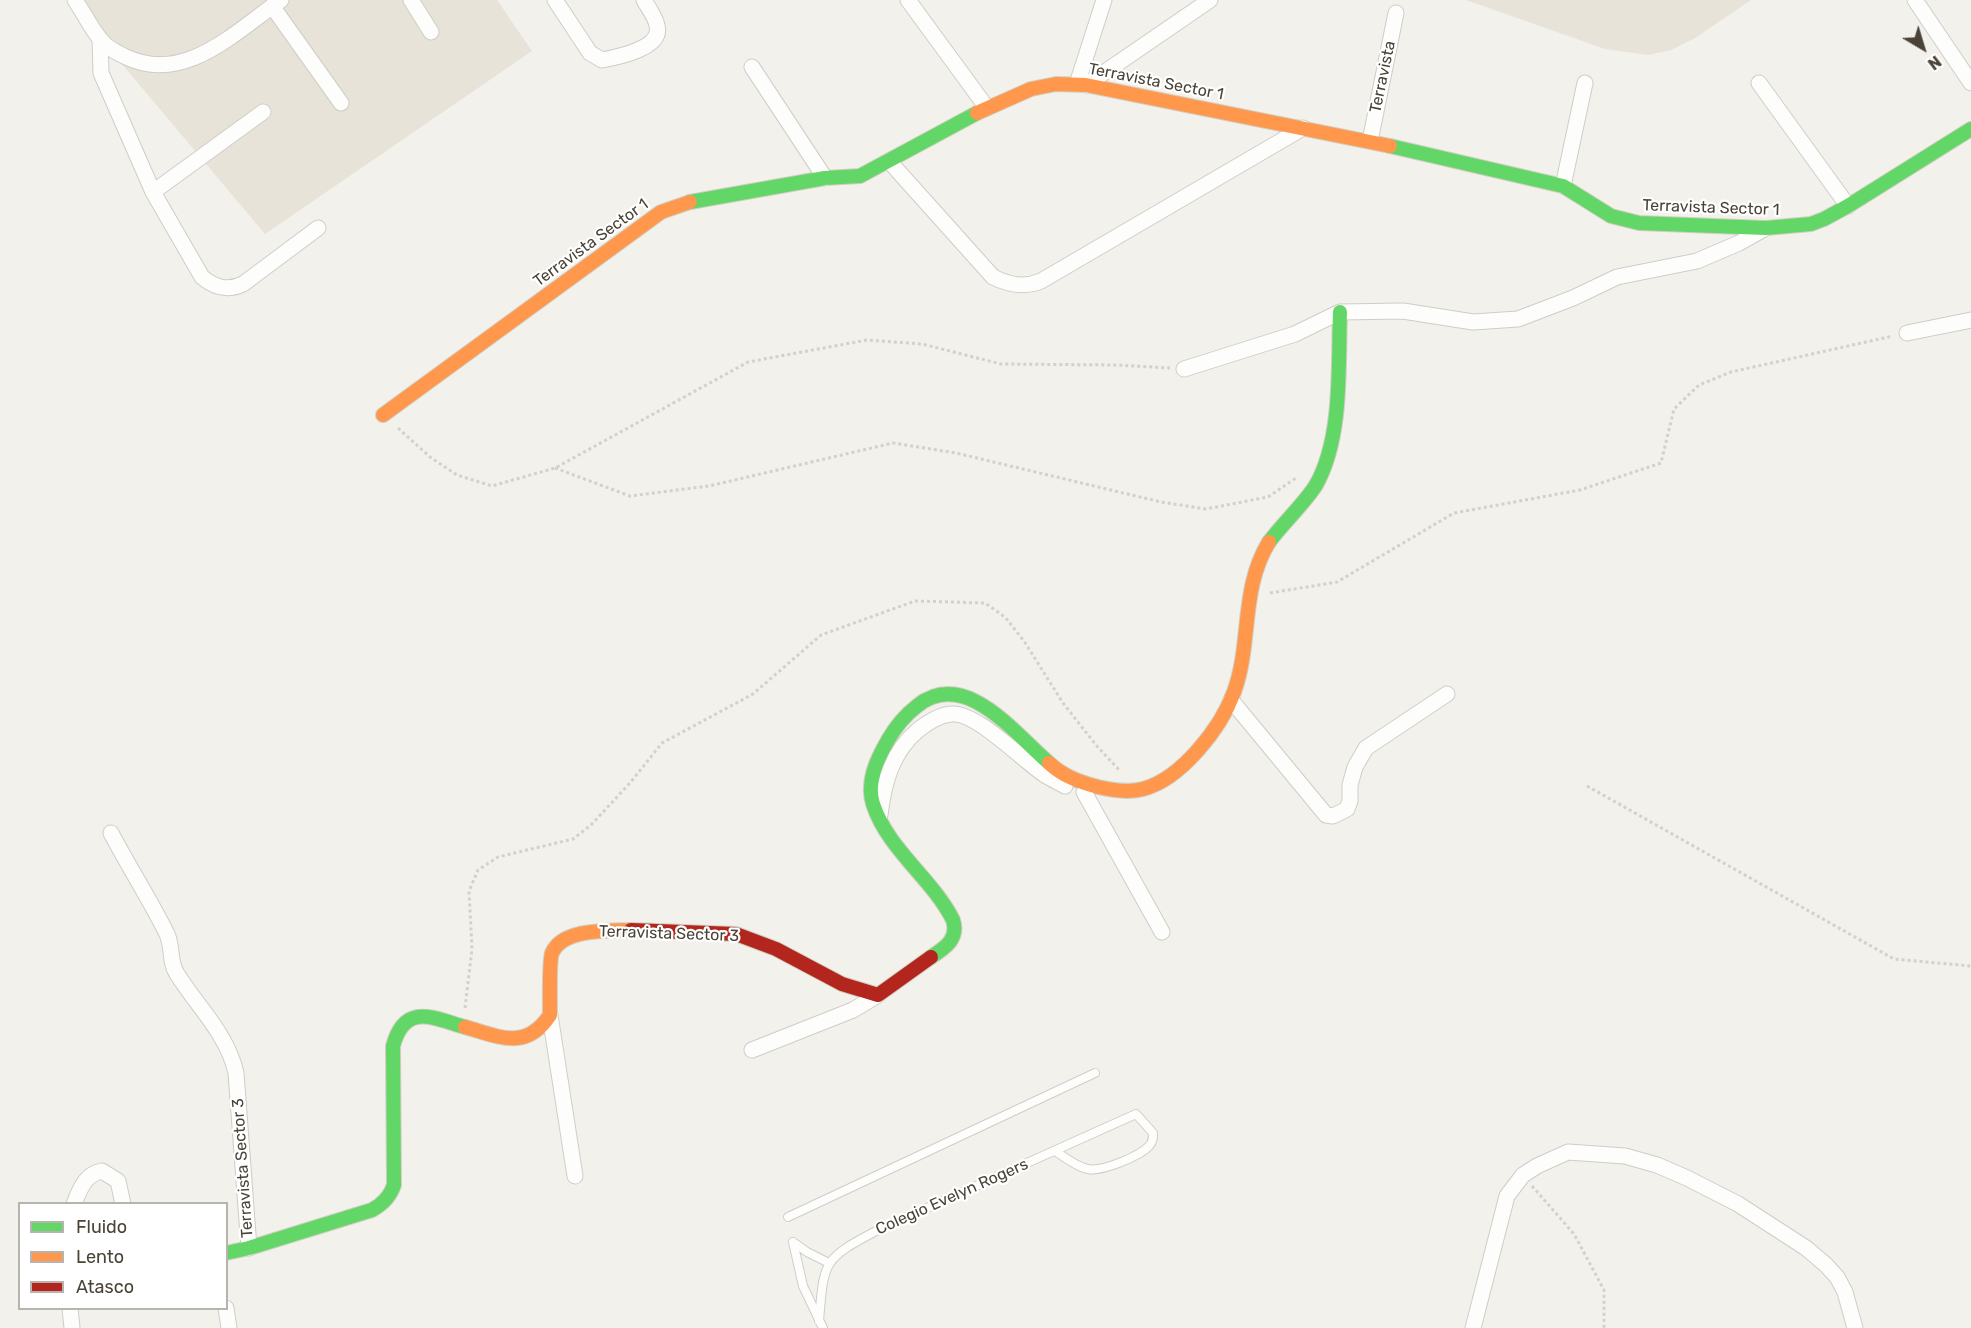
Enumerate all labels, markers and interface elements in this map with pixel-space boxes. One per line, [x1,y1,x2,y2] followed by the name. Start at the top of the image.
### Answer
[1893,18,1953,78] north arrow
[1366,39,1400,115] street label: Terravista
[1924,52,1945,74] text: N
[1087,59,1225,105] street label: Terravista Sector 1
[530,195,652,291] street label: Terravista Sector 1
[1642,196,1780,220] street label: Terravista Sector 1
[599,922,739,946] street label: Terravista Sector 3
[229,1097,257,1239] street label: Terravista Sector 3
[873,1155,1031,1239] street label: Colegio Evelyn Rogers
[18,1202,228,1310] legend
[76,1216,127,1238] text: Fluido
[76,1246,124,1268] text: Lento
[76,1276,134,1298] text: Atasco

